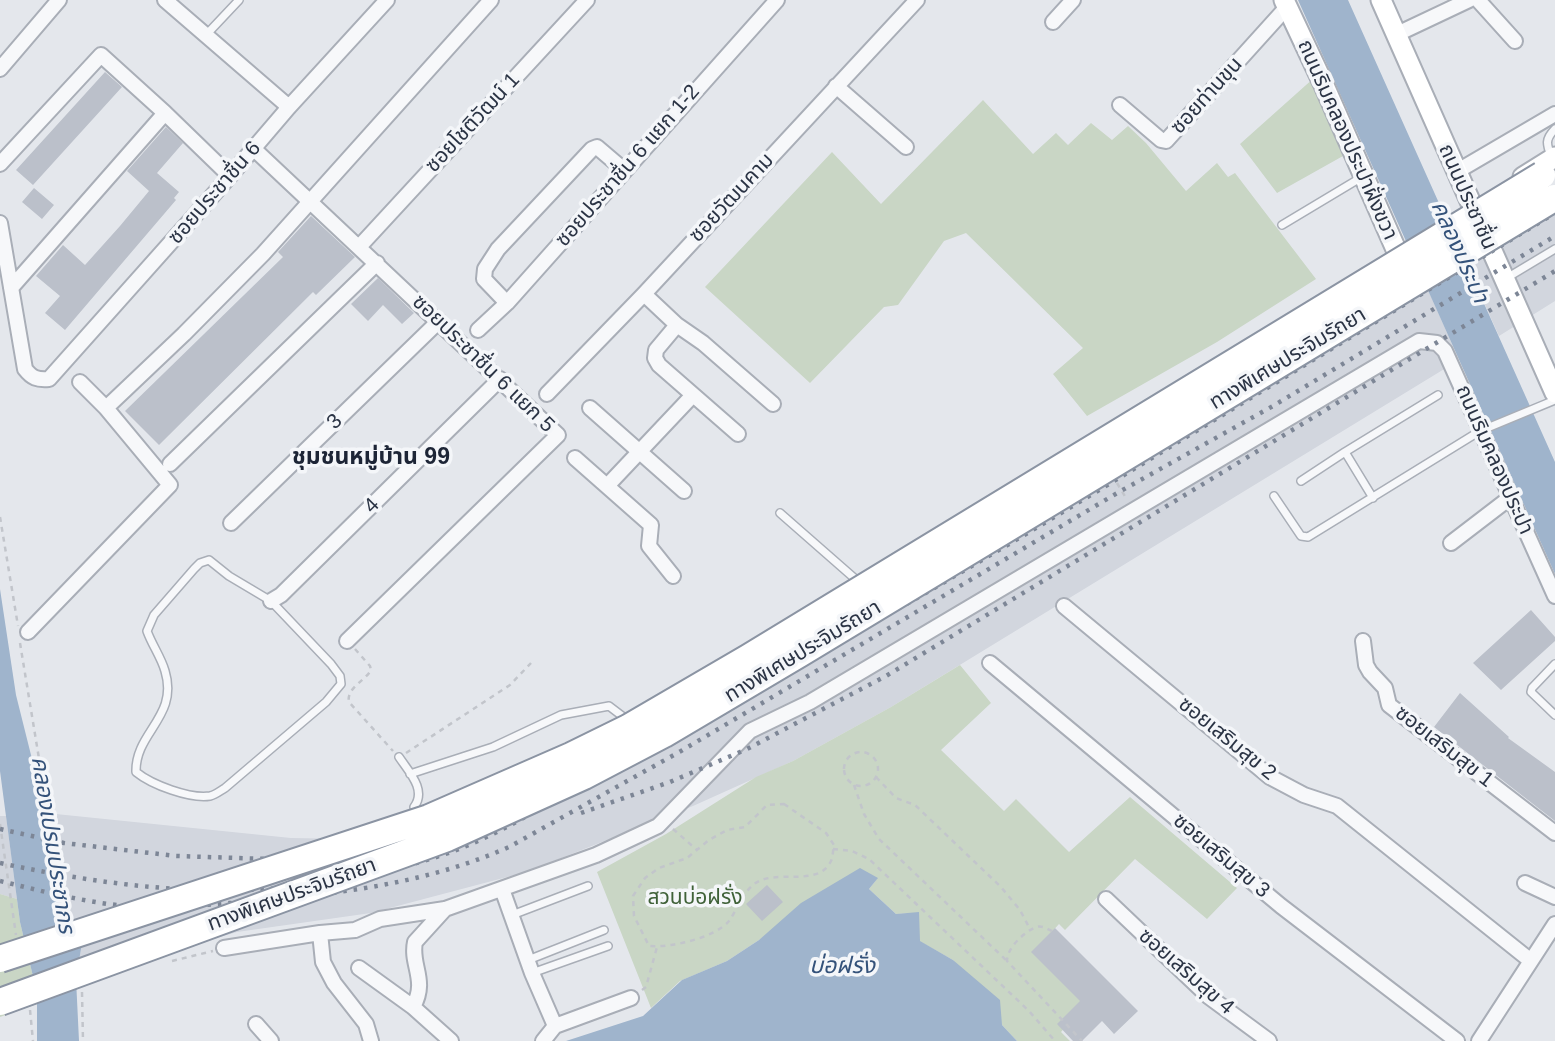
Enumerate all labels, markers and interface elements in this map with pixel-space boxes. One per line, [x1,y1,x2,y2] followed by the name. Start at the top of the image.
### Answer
[1291,36,1403,244] street label: ถนนริมคลองประปาฝั่งขวา
[1166,52,1248,140] street label: ซอยท่านขุน
[420,68,526,178] street label: ซอยโชติวัฒน์ 1
[551,80,705,252] street label: ซอยประชาชื่น 6 แยก 1-2
[163,136,267,250] street label: ซอยประชาชื่น 6
[1433,140,1501,254] street label: ถนนประชาชื่น
[684,148,780,248] street label: ซอยวัฒนคาม
[1424,197,1494,307] water label: คลองประปา
[407,290,559,438] street label: ซอยประชาชื่น 6 แยก 5
[1205,302,1371,416] street label: ทางพิเศษประจิมรัถยา
[1450,381,1538,539] street label: ถนนริมคลองประปา
[322,409,348,435] street label: 3
[292,444,450,472] district label: ชุมชนหมู่บ้าน 99
[359,493,385,519] street label: 4
[720,595,886,709] street label: ทางพิเศษประจิมรัถยา
[1173,692,1281,786] street label: ซอยเสริมสุข 2
[1390,701,1498,793] street label: ซอยเสริมสุข 1
[24,755,80,935] water label: คลองเปรมประชากร
[1168,808,1274,904] street label: ซอยเสริมสุข 3
[204,853,380,937] street label: ทางพิเศษประจิมรัถยา
[647,885,743,911] park label: สวนบ่อฝรั่ง
[1133,924,1239,1020] street label: ซอยเสริมสุข 4
[809,953,875,981] water label: บ่อฝรั่ง

